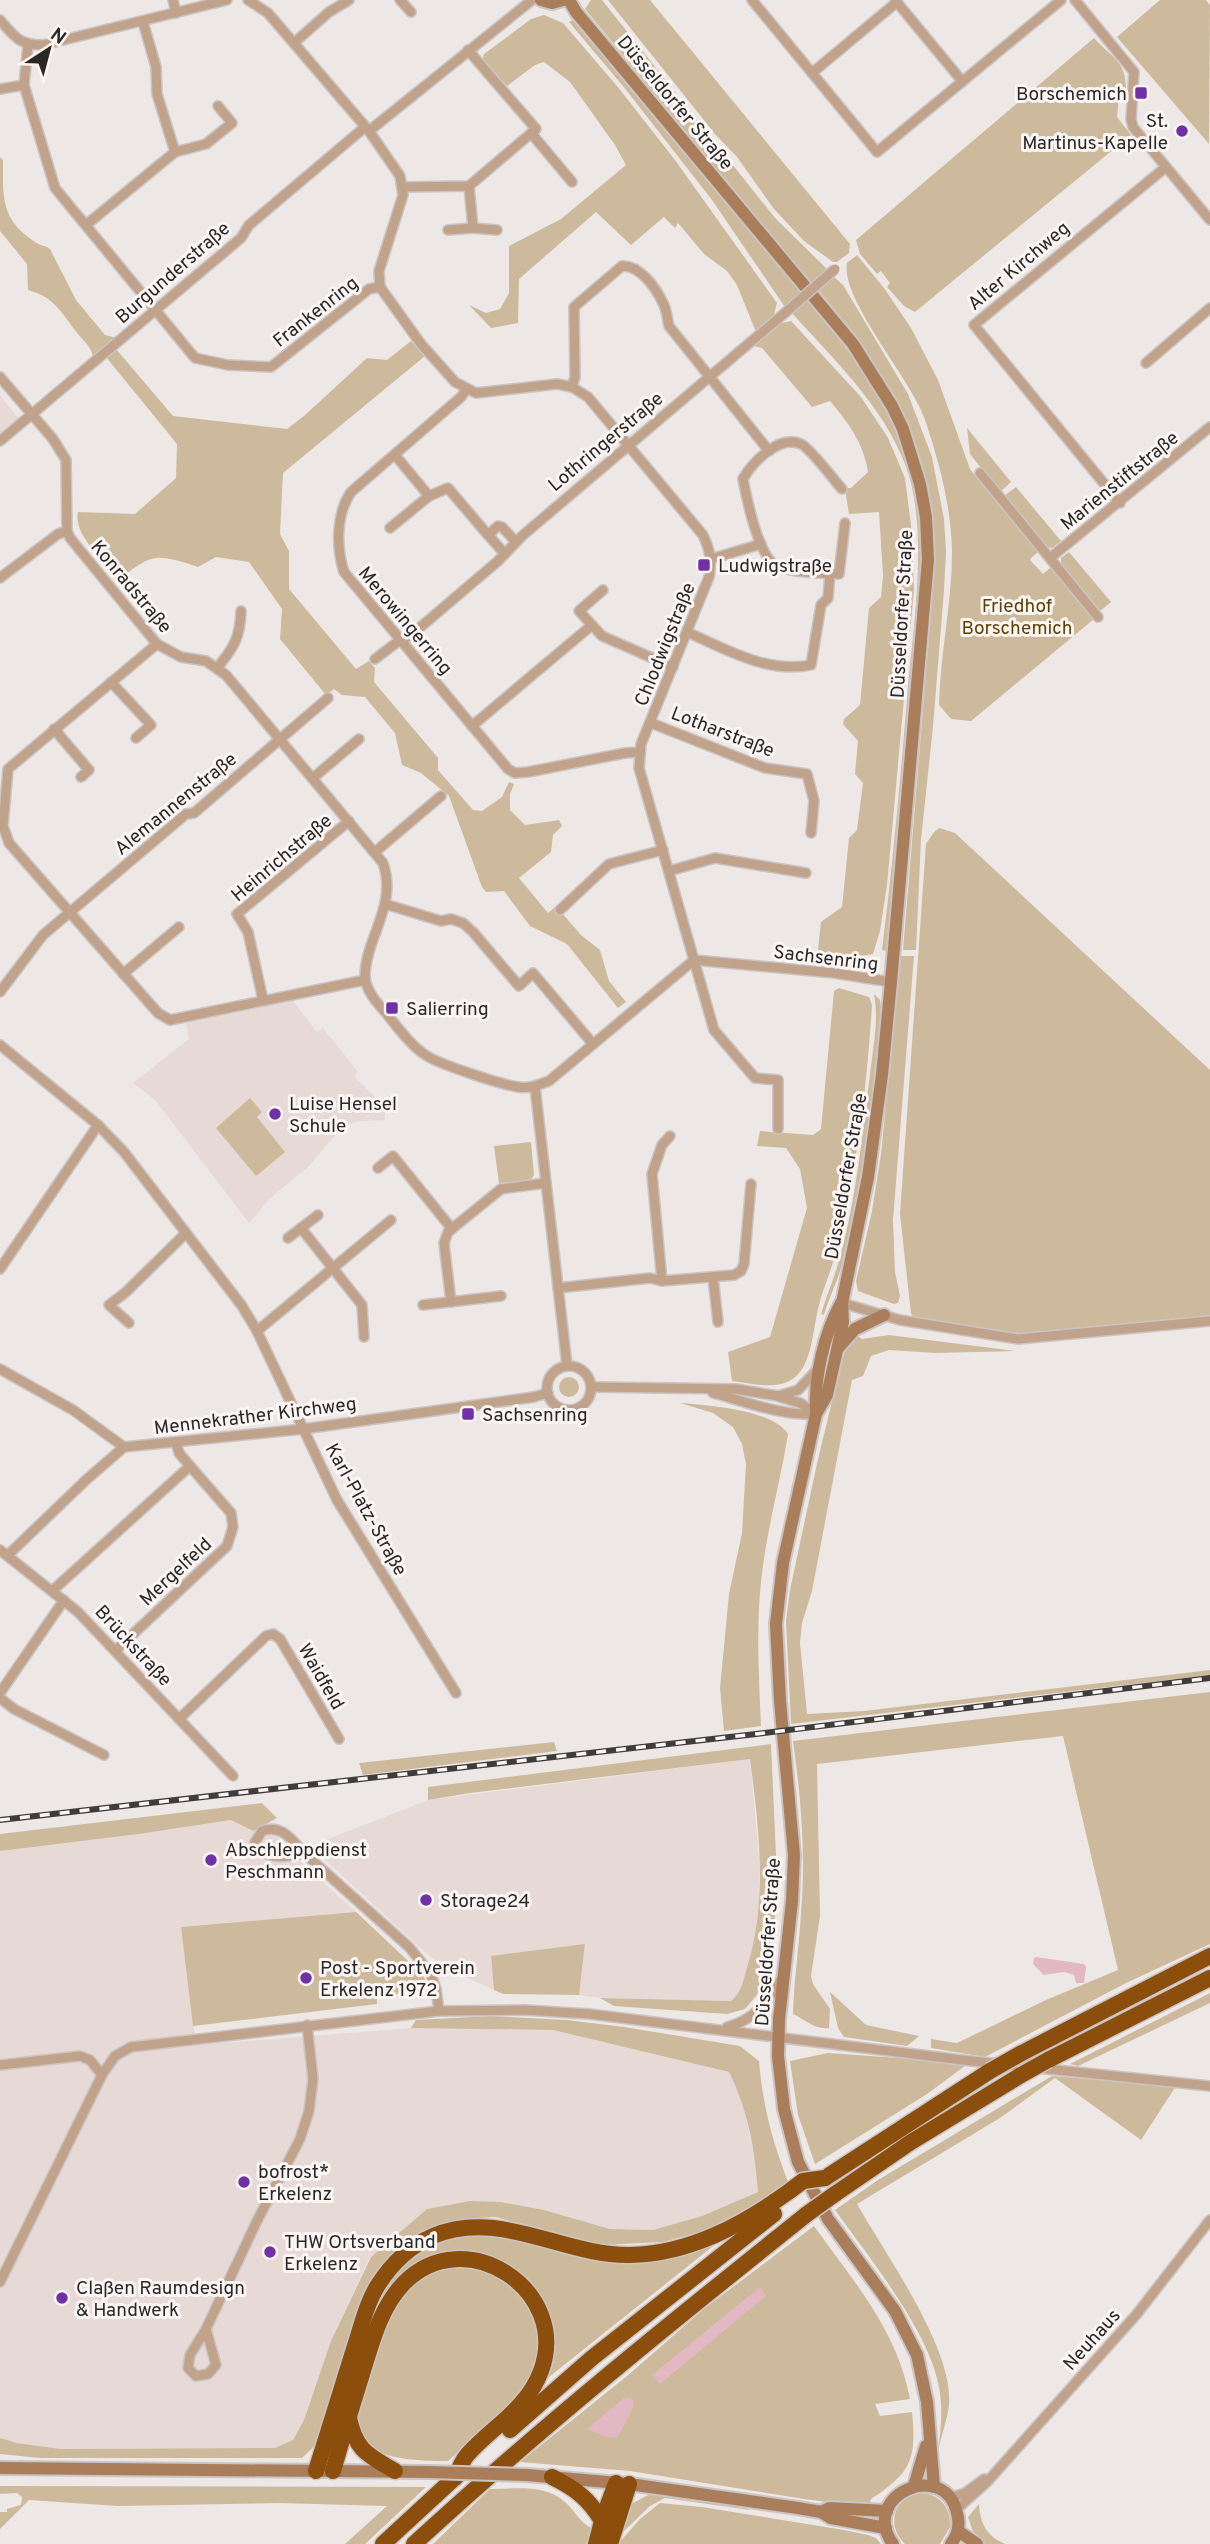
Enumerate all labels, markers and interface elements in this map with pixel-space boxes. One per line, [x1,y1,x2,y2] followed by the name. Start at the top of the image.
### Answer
[14,14,84,84] north arrow
[45,23,70,51] text: N
[611,31,738,176] street label: Düsseldorfer Straße
[1016,83,1127,107] place label: Borschemich
[1133,85,1149,101] marker: Borschemich
[1022,110,1168,156] place label: St. Martinus-Kapelle
[1174,123,1190,139] marker: St. Martinus-Kapelle
[111,217,235,330] street label: Burgunderstraße
[963,217,1075,316] street label: Alter Kirchweg
[269,272,364,353] street label: Frankenring
[544,387,669,498] street label: Lothringerstraße
[1056,427,1184,536] street label: Marienstiftstraße
[887,529,919,699] street label: Düsseldorfer Straße
[85,536,176,639] street label: Konradstraße
[718,555,832,579] place label: Ludwigstraße
[696,557,712,573] marker: Ludwigstraße
[352,562,457,681] street label: Merowingerring
[630,579,702,710] street label: Chlodwigstraße
[961,595,1073,641] park label: Friedhof Borschemich
[667,702,777,764] street label: Lotharstraße
[110,748,242,861] street label: Alemannenstraße
[227,809,338,908] street label: Heinrichstraße
[772,941,880,977] street label: Sachsenring
[406,998,489,1022] place label: Salierring
[384,1000,400,1016] marker: Salierring
[821,1091,873,1261] street label: Düsseldorfer Straße
[289,1093,397,1139] place label: Luise Hensel Schule
[267,1106,283,1122] marker: Luise Hensel Schule
[153,1393,358,1441] street label: Mennekrather Kirchweg
[482,1404,588,1428] place label: Sachsenring
[460,1406,476,1422] marker: Sachsenring
[319,1439,412,1580] street label: Karl-Platz-Straße
[135,1533,218,1612] street label: Mergelfeld
[89,1601,176,1692] street label: Brückstraße
[292,1640,349,1714] street label: Waidfeld
[225,1839,367,1885] place label: Abschleppdienst Peschmann
[203,1852,219,1868] marker: Abschleppdienst Peschmann
[751,1857,787,2027] street label: Düsseldorfer Straße
[440,1890,530,1914] place label: Storage24
[418,1892,434,1908] marker: Storage24
[320,1957,475,2003] place label: Post - Sportverein Erkelenz 1972
[298,1970,314,1986] marker: Post - Sportverein Erkelenz 1972
[258,2161,332,2207] place label: bofrost* Erkelenz
[236,2174,252,2190] marker: bofrost* Erkelenz
[284,2231,436,2277] place label: THW Ortsverband Erkelenz
[262,2244,278,2260] marker: THW Ortsverband Erkelenz
[76,2277,245,2323] place label: Claßen Raumdesign & Handwerk
[54,2290,70,2306] marker: Claßen Raumdesign & Handwerk
[1059,2305,1126,2376] street label: Neuhaus

